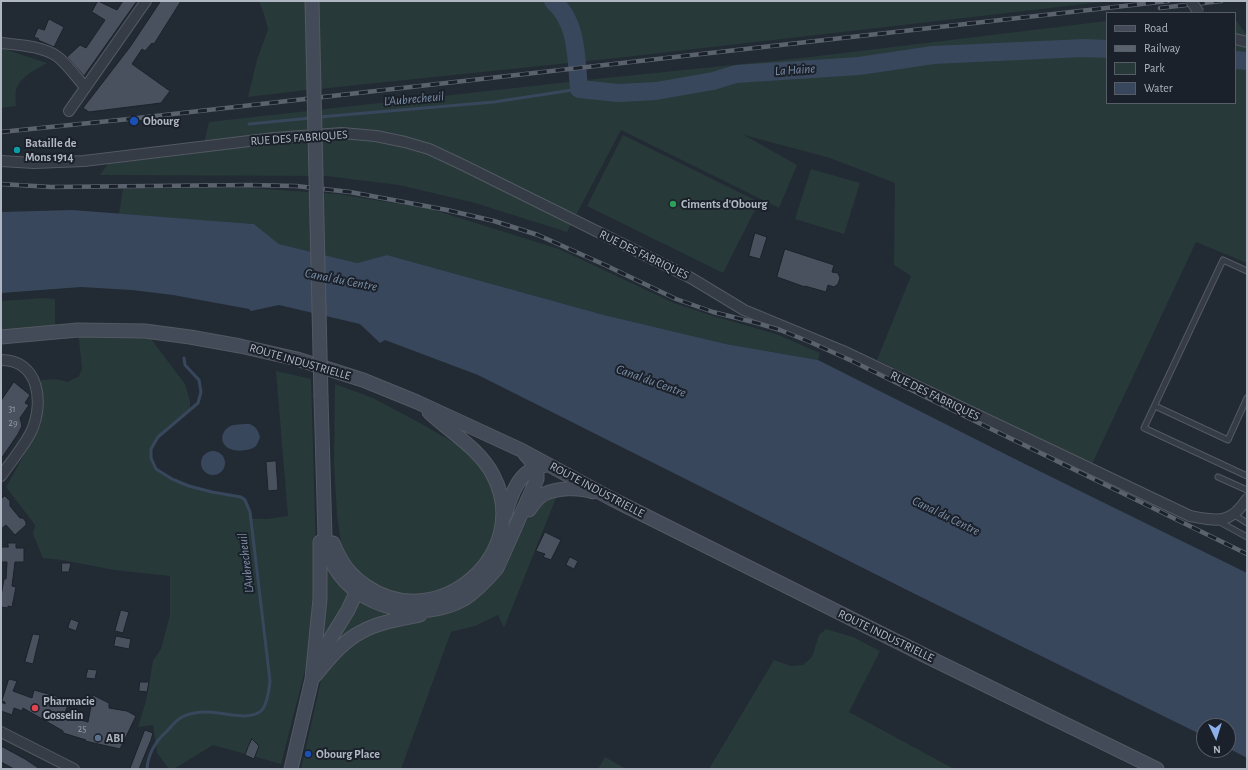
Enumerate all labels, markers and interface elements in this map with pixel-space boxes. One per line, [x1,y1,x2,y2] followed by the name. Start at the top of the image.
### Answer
[1106,12,1236,104] legend
[1144,22,1168,34] text: Road
[1144,42,1180,54] text: Railway
[774,61,816,79] water label: La Haine
[1144,62,1165,74] text: Park
[1144,82,1173,94] text: Water
[383,89,445,109] water label: L'Aubrecheuil
[143,114,179,128] place label: Obourg
[128,115,140,127] marker: Obourg
[250,127,348,149] street label: RUE DES FABRIQUES
[25,136,76,164] place label: Bataille de Mons 1914
[12,145,22,155] marker: Bataille de Mons 1914
[681,197,767,211] place label: Ciments d'Obourg
[668,199,678,209] marker: Ciments d'Obourg
[597,227,691,283] street label: RUE DES FABRIQUES
[304,265,378,295] water label: Canal du Centre
[248,341,352,383] street label: ROUTE INDUSTRIELLE
[614,361,688,401] water label: Canal du Centre
[888,368,982,424] street label: RUE DES FABRIQUES
[8,403,16,415] house number: 31
[8,417,18,429] house number: 29
[547,459,647,521] street label: ROUTE INDUSTRIELLE
[910,493,982,539] water label: Canal du Centre
[235,532,257,594] water label: L'Aubrecheuil
[836,607,936,665] street label: ROUTE INDUSTRIELLE
[43,694,95,722] place label: Pharmacie Gosselin
[30,703,40,713] marker: Pharmacie Gosselin
[1196,718,1236,758] north arrow
[78,723,86,735] house number: 25
[106,731,124,745] place label: ABI
[93,733,103,743] marker: ABI
[1213,744,1221,755] text: N
[316,747,380,761] place label: Obourg Place
[303,749,313,759] marker: Obourg Place

